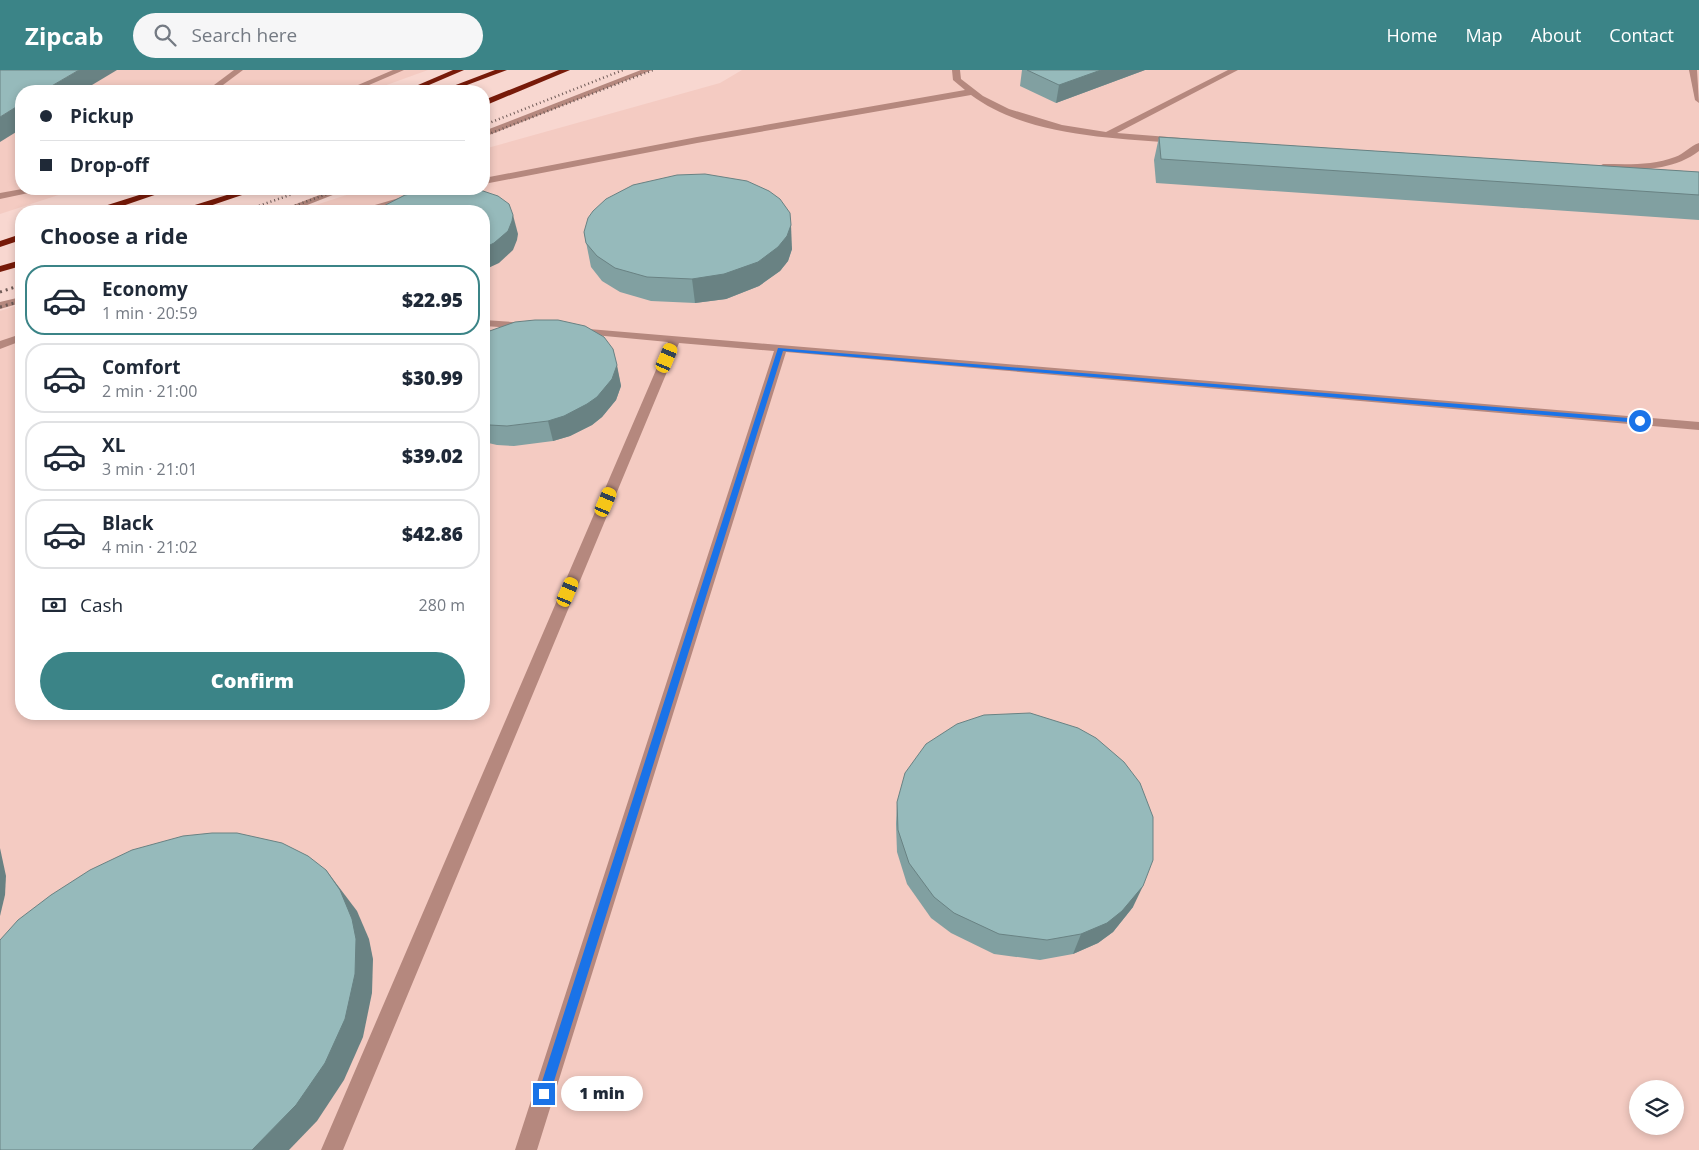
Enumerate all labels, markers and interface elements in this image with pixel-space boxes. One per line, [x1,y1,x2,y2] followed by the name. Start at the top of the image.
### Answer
[133,13,483,58] search box
[25,19,103,52] text: Zipcab
[151,21,179,49] icon: search
[191,22,297,48] text: Search here
[1387,23,1437,47] text: Home
[1465,23,1503,47] text: Map
[1531,23,1581,47] text: About
[1609,23,1674,47] text: Contact
[70,103,134,129] text: Pickup
[70,152,149,178] text: Drop-off
[40,220,188,250] text: Choose a ride
[102,276,188,302] text: Economy
[42,278,87,323] icon: car
[402,287,463,313] text: $22.95
[102,302,197,324] text: 1 min · 20:59
[654,341,679,375] car
[102,354,181,380] text: Comfort
[42,356,87,401] icon: car
[402,365,463,391] text: $30.99
[102,380,197,402] text: 2 min · 21:00
[1629,410,1651,432] route start
[102,432,125,458] text: XL
[42,434,87,479] icon: car
[402,443,463,469] text: $39.02
[102,458,197,480] text: 3 min · 21:01
[593,485,618,519] car
[102,510,154,536] text: Black
[42,512,87,557] icon: car
[402,521,463,547] text: $42.86
[102,536,197,558] text: 4 min · 21:02
[555,575,580,609] car
[40,591,68,619] icon: cash
[80,592,123,618] text: Cash
[419,594,465,616] text: 280 m
[40,652,465,710] button: Confirm
[562,1076,644,1112] callout: 1 min
[1629,1080,1684,1135] map controls
[1629,1080,1684,1135] button: layers
[579,1082,625,1104] text: 1 min
[533,1083,555,1105] route end

